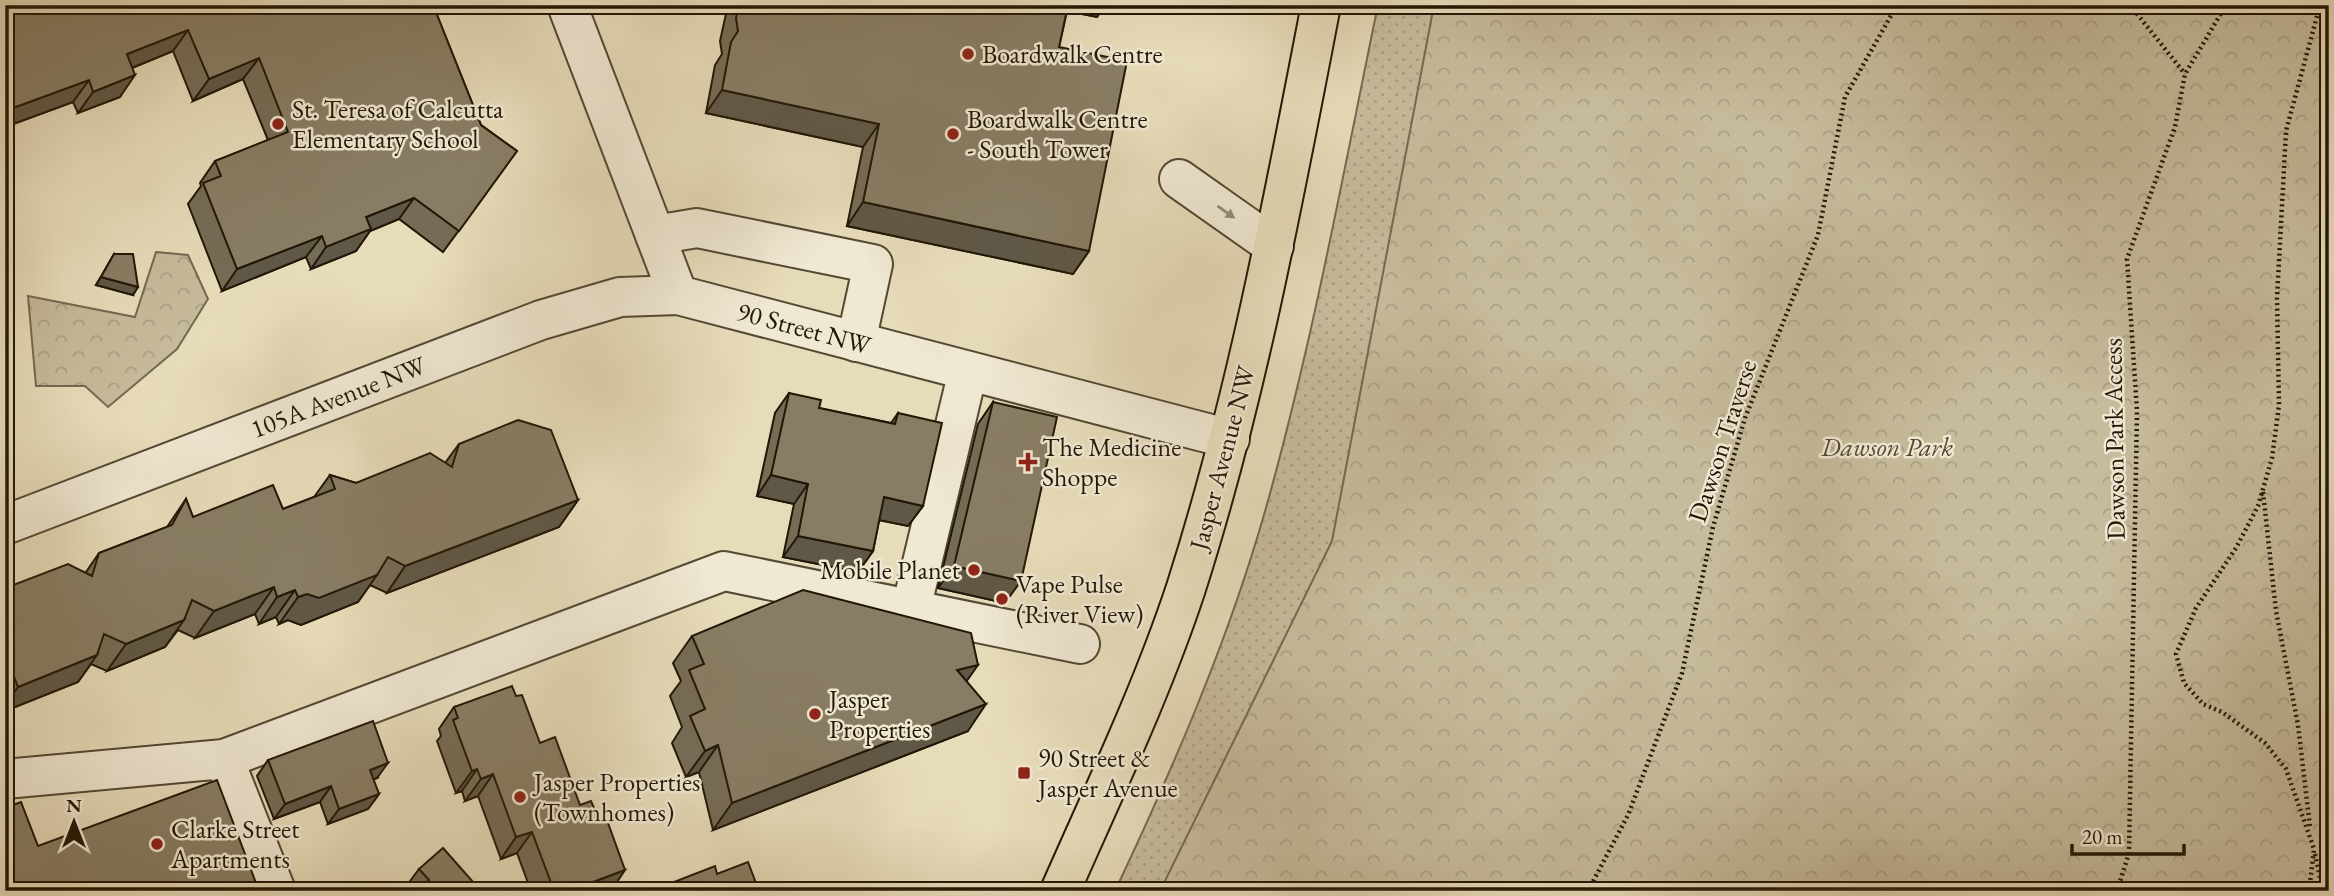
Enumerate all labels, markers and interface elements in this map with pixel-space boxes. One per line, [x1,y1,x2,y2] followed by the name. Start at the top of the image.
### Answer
[982,37,1163,71] place label: Boardwalk Centre
[960,46,976,62] marker: Boardwalk Centre
[292,92,504,156] place label: St. Teresa of Calcutta Elementary School
[967,102,1148,166] place label: Boardwalk Centre - South Tower
[270,116,286,132] marker: St. Teresa of Calcutta Elementary School
[945,126,961,142] marker: Boardwalk Centre - South Tower
[1217,205,1235,219] one-way arrow
[733,294,876,362] street label: 90 Street NW
[2095,338,2133,540] street label: Dawson Park Access
[246,348,431,446] street label: 105A Avenue NW
[1680,355,1764,527] street label: Dawson Traverse
[1181,361,1263,556] street label: Jasper Avenue NW
[1042,430,1181,494] place label: The Medicine Shoppe
[1820,430,1953,464] park label: Dawson Park
[1020,454,1036,470] marker: The Medicine Shoppe
[820,553,960,587] place label: Mobile Planet
[966,562,982,578] marker: Mobile Planet
[1016,567,1143,631] place label: Vape Pulse (River View)
[994,591,1010,607] marker: Vape Pulse (River View)
[827,682,930,746] place label: Jasper Properties
[807,706,823,722] marker: Jasper Properties
[1036,741,1178,805] place label: 90 Street & Jasper Avenue
[532,765,700,829] place label: Jasper Properties (Townhomes)
[1016,765,1032,781] marker: 90 Street & Jasper Avenue
[38,788,108,858] north arrow
[512,789,528,805] marker: Jasper Properties (Townhomes)
[66,793,82,818] text: N
[170,812,299,876] place label: Clarke Street Apartments
[2072,812,2184,856] scale bar
[2082,823,2123,850] text: 20 m
[149,836,165,852] marker: Clarke Street Apartments

